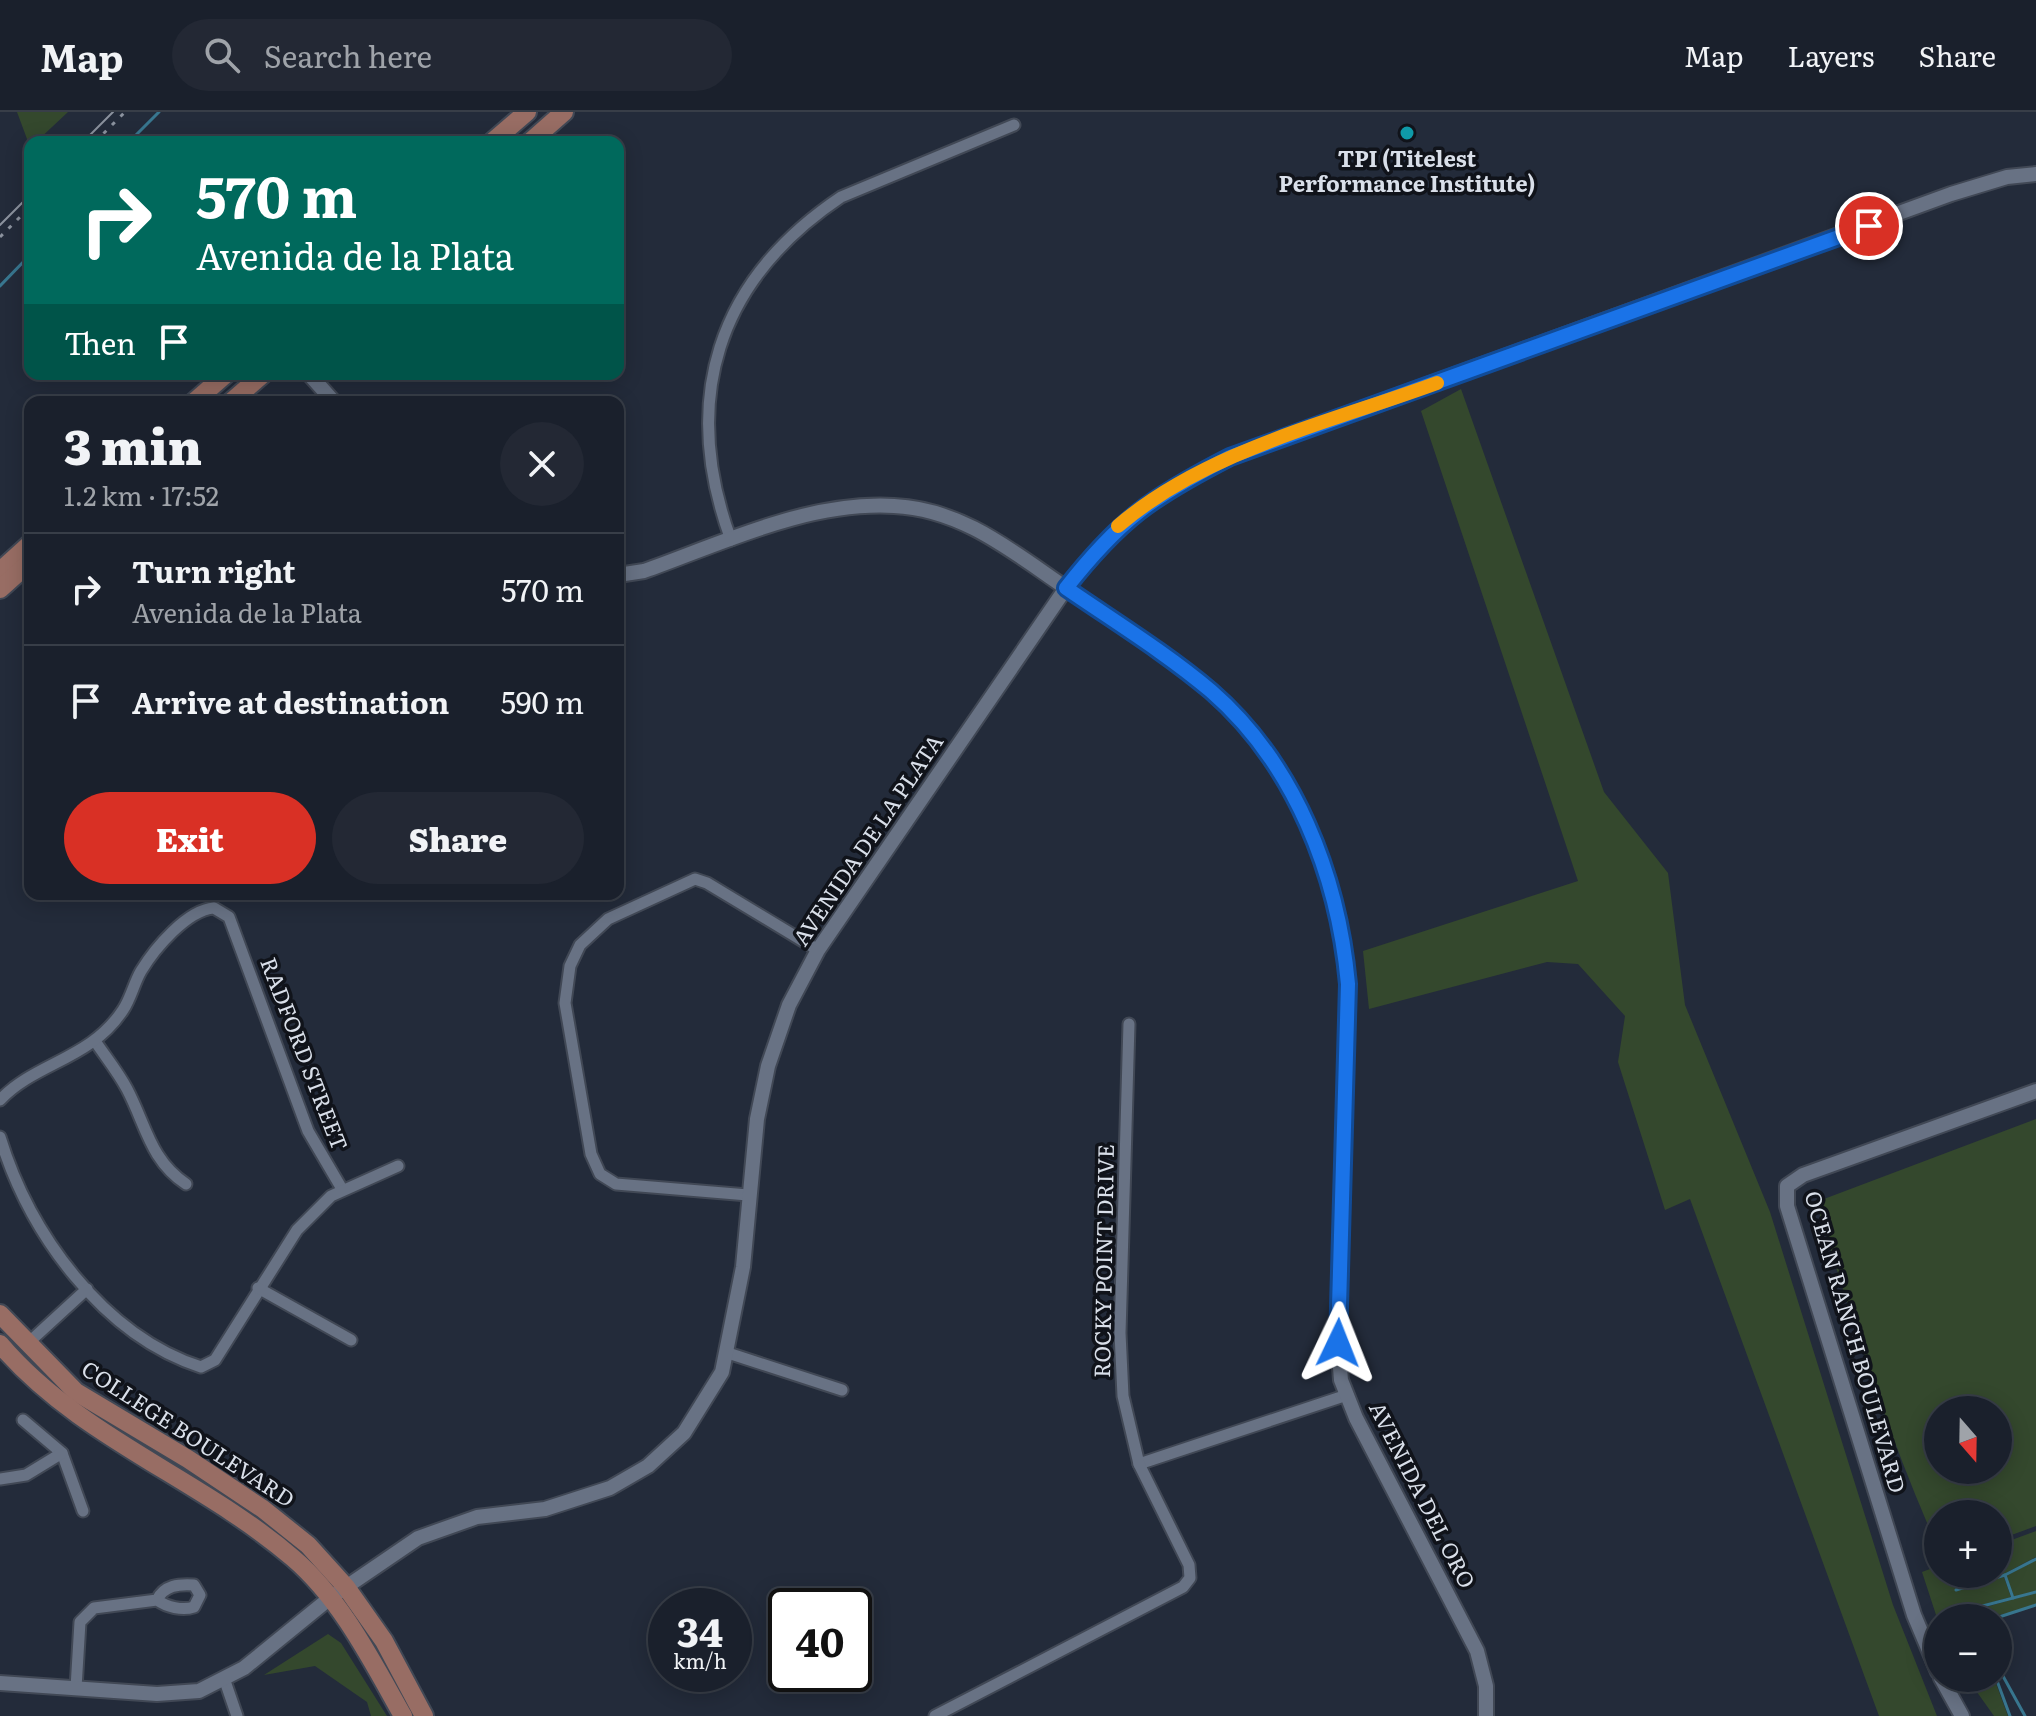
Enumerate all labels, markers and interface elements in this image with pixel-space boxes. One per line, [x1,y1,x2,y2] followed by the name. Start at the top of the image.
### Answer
[172,19,732,91] search box
[40,27,124,84] text: Map
[200,33,244,77] icon: search
[264,33,432,77] text: Search here
[1684,34,1743,76] text: Map
[1787,34,1874,76] text: Layers
[1918,34,1996,76] text: Share
[1398,124,1416,142] marker: TPI (Titelest Performance Institute)
[1279,141,1535,199] place label: TPI (Titelest Performance Institute)
[196,152,357,235] text: 570 m
[64,168,168,272] icon: right
[1835,192,1903,260] pin
[1847,204,1891,248] icon: arrive
[196,228,514,281] text: Avenida de la Plata
[64,320,136,364] text: Then
[152,320,196,364] icon: arrive
[64,409,202,480] text: 3 min
[500,422,584,506] button: close
[64,475,219,514] text: 1.2 km · 17:52
[132,548,296,592] text: Turn right
[64,567,108,611] icon: right
[501,567,584,611] text: 570 m
[132,592,362,631] text: Avenida de la Plata
[64,679,108,723] icon: arrive
[132,679,449,723] text: Arrive at destination
[501,679,584,723] text: 590 m
[783,727,950,952] street label: AVENIDA DE LA PLATA
[64,792,316,884] button: Exit
[332,792,584,884] button: Share
[253,952,357,1155] street label: RADFORD STREET
[1084,1144,1121,1378] street label: ROCKY POINT DRIVE
[1797,1187,1915,1497] street label: OCEAN RANCH BOULEVARD
[1296,1301,1380,1385] position arrow
[76,1351,302,1514] street label: COLLEGE BOULEVARD
[1362,1395,1485,1593] street label: AVENIDA DEL ORO
[1924,1396,2012,1484] north arrow
[1924,1396,2012,1692] map controls
[1924,1500,2012,1588] button: +
[768,1588,872,1692] speed limit sign: 40
[677,1600,723,1659] text: 34
[1924,1604,2012,1692] button: −
[673,1645,727,1675] text: km/h

